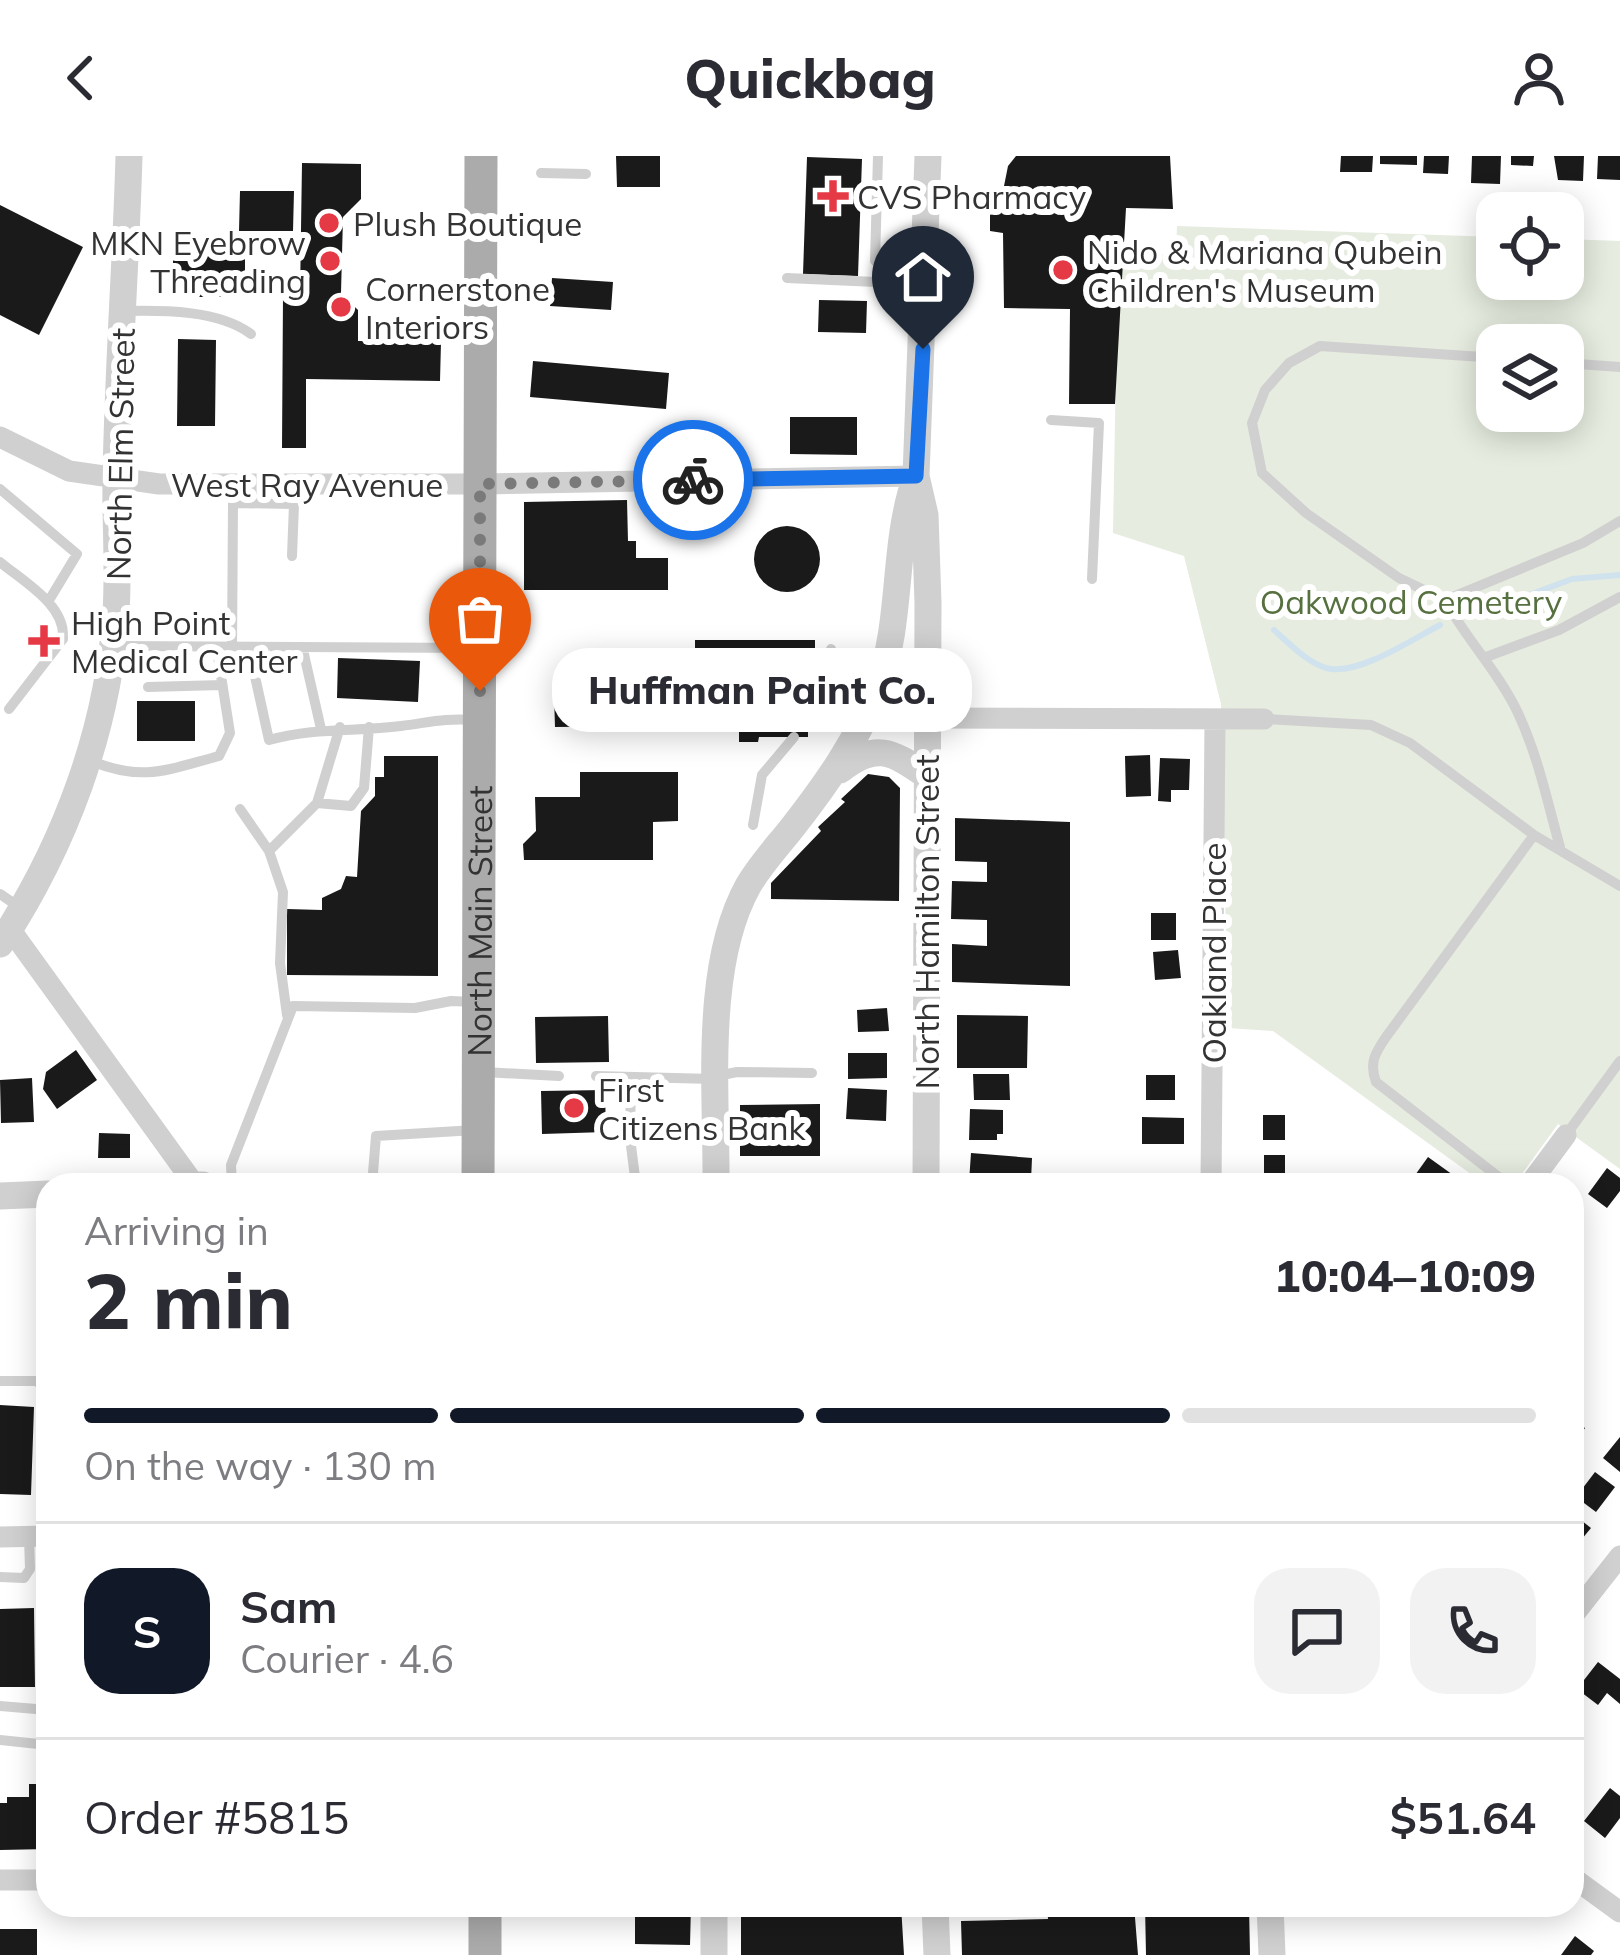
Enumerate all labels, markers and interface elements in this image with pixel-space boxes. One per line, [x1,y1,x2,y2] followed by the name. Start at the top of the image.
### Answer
[684,44,936,112] text: Quickbag
[48,45,114,111] icon: back
[1506,45,1572,111] icon: person
[857,176,1087,217] place label: CVS Pharmacy
[820,183,846,209] marker: CVS Pharmacy
[1476,192,1584,432] map controls
[1476,192,1584,300] button: locate
[353,203,582,244] place label: Plush Boutique
[316,210,342,236] marker: Plush Boutique
[90,222,306,301] place label: MKN Eyebrow Threading
[872,226,974,349] pin
[1087,231,1442,310] place label: Nido & Mariana Qubein Children's Museum
[890,244,956,310] icon: home
[317,248,343,274] marker: MKN Eyebrow Threading
[1050,257,1076,283] marker: Nido & Mariana Qubein Children's Museum
[365,268,550,347] place label: Cornerstone Interiors
[328,294,354,320] marker: Cornerstone Interiors
[1476,324,1584,432] button: layers
[97,328,143,580] street label: North Elm Street
[633,420,753,540] courier
[660,447,726,513] icon: bike
[171,464,443,505] street label: West Ray Avenue
[429,568,531,691] pin
[1260,581,1563,622] park label: Oakwood Cemetery
[447,586,513,652] icon: bag
[71,602,297,681] place label: High Point Medical Center
[28,625,60,657] marker: High Point Medical Center
[552,649,972,733] callout: Huffman Paint Co.
[588,665,936,714] text: Huffman Paint Co.
[906,754,947,1090] street label: North Hamilton Street
[458,785,500,1057] street label: North Main Street
[1193,843,1234,1063] street label: Oakland Place
[598,1069,806,1148] place label: First Citizens Bank
[561,1095,587,1121] marker: First Citizens Bank
[84,1206,269,1255] text: Arriving in
[1274,1247,1536,1303] text: 10:04–10:09
[84,1251,293,1349] text: 2 min
[84,1441,436,1490] text: On the way · 130 m
[1254,1568,1380,1694] button: chat
[1410,1568,1536,1694] button: phone
[240,1578,337,1634] text: Sam
[132,1603,162,1659] text: S
[240,1634,454,1683] text: Courier · 4.6
[84,1789,349,1845] text: Order #5815
[1390,1789,1536,1845] text: $51.64

